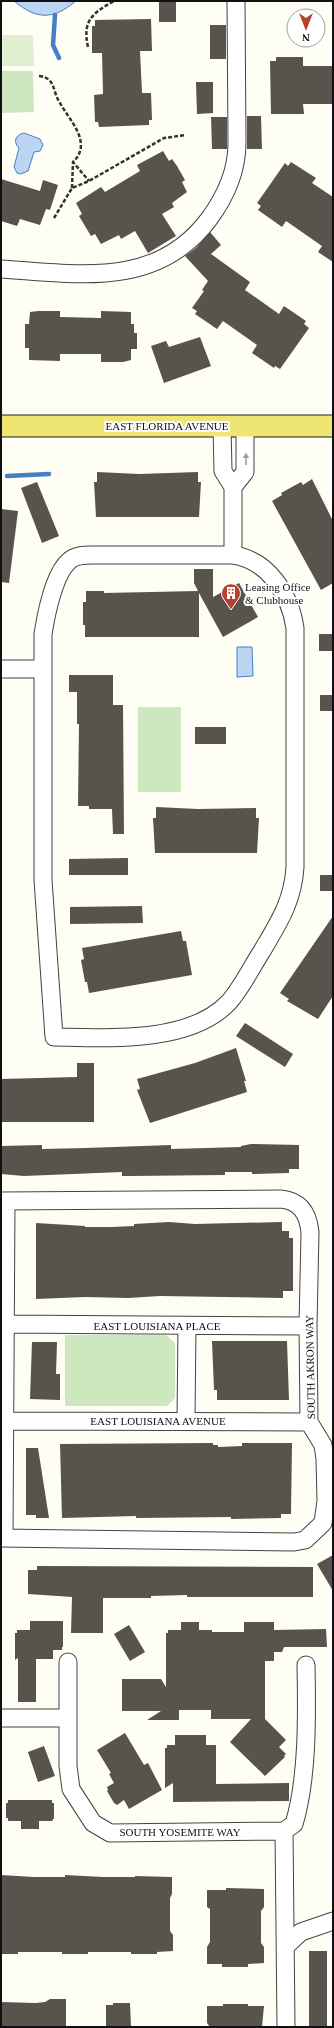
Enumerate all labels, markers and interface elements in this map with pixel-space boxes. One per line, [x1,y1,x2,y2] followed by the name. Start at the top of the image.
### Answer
[286,8,326,48] north arrow
[302,32,310,44] text: N
[105,420,229,432] street label: EAST FLORIDA AVENUE
[243,452,249,465] one-way arrow
[245,581,311,606] place label: Leasing Office & Clubhouse
[220,582,242,610] building icon: Leasing Office & Clubhouse
[303,1315,317,1419] street label: SOUTH AKRON WAY
[94,1320,221,1332] street label: EAST LOUISIANA PLACE
[90,1415,226,1427] street label: EAST LOUISIANA AVENUE
[119,1826,241,1838] street label: SOUTH YOSEMITE WAY

